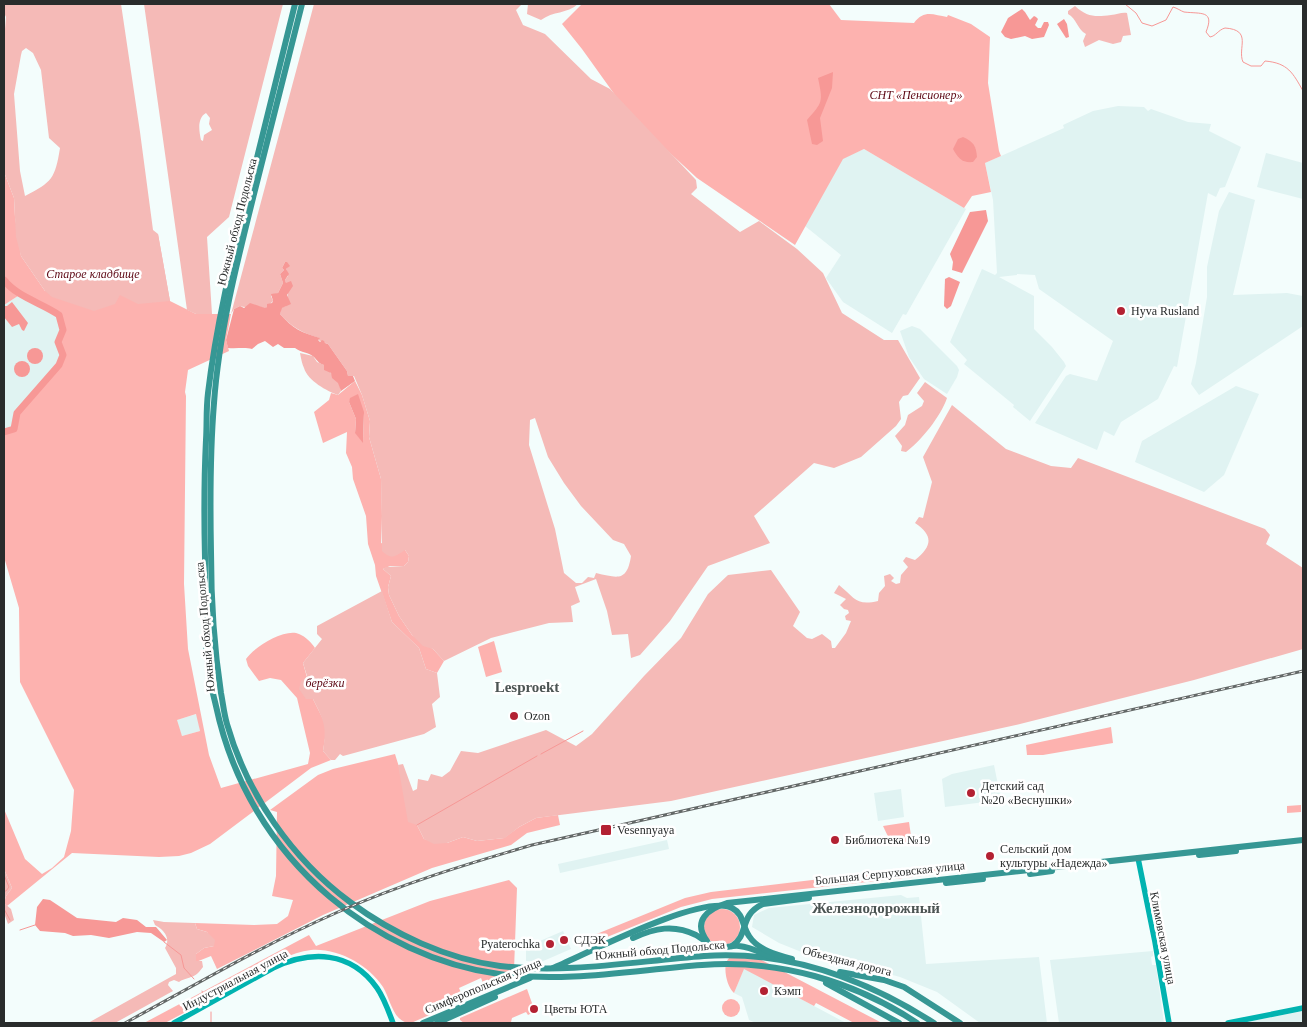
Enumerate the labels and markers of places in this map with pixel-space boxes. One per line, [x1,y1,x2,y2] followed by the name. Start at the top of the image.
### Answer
[1131,304,1199,318] place label: Hyva Rusland
[1115,305,1127,317] marker: Hyva Rusland
[524,709,550,723] place label: Ozon
[508,710,520,722] marker: Ozon
[981,779,1072,807] place label: Детский сад №20 «Веснушки»
[965,787,977,799] marker: Детский сад №20 «Веснушки»
[599,823,613,837] marker: Vesennyaya
[617,823,675,837] place label: Vesennyaya
[845,833,930,847] place label: Библиотека №19
[829,834,841,846] marker: Библиотека №19
[1000,842,1107,870] place label: Сельский дом культуры «Надежда»
[984,850,996,862] marker: Сельский дом культуры «Надежда»
[574,933,607,947] place label: СДЭК
[558,934,570,946] marker: СДЭК
[481,937,541,951] place label: Pyaterochka
[544,938,556,950] marker: Pyaterochka
[774,984,801,998] place label: Кэмп
[758,985,770,997] marker: Кэмп
[544,1002,608,1016] place label: Цветы ЮТА
[528,1003,540,1015] marker: Цветы ЮТА

